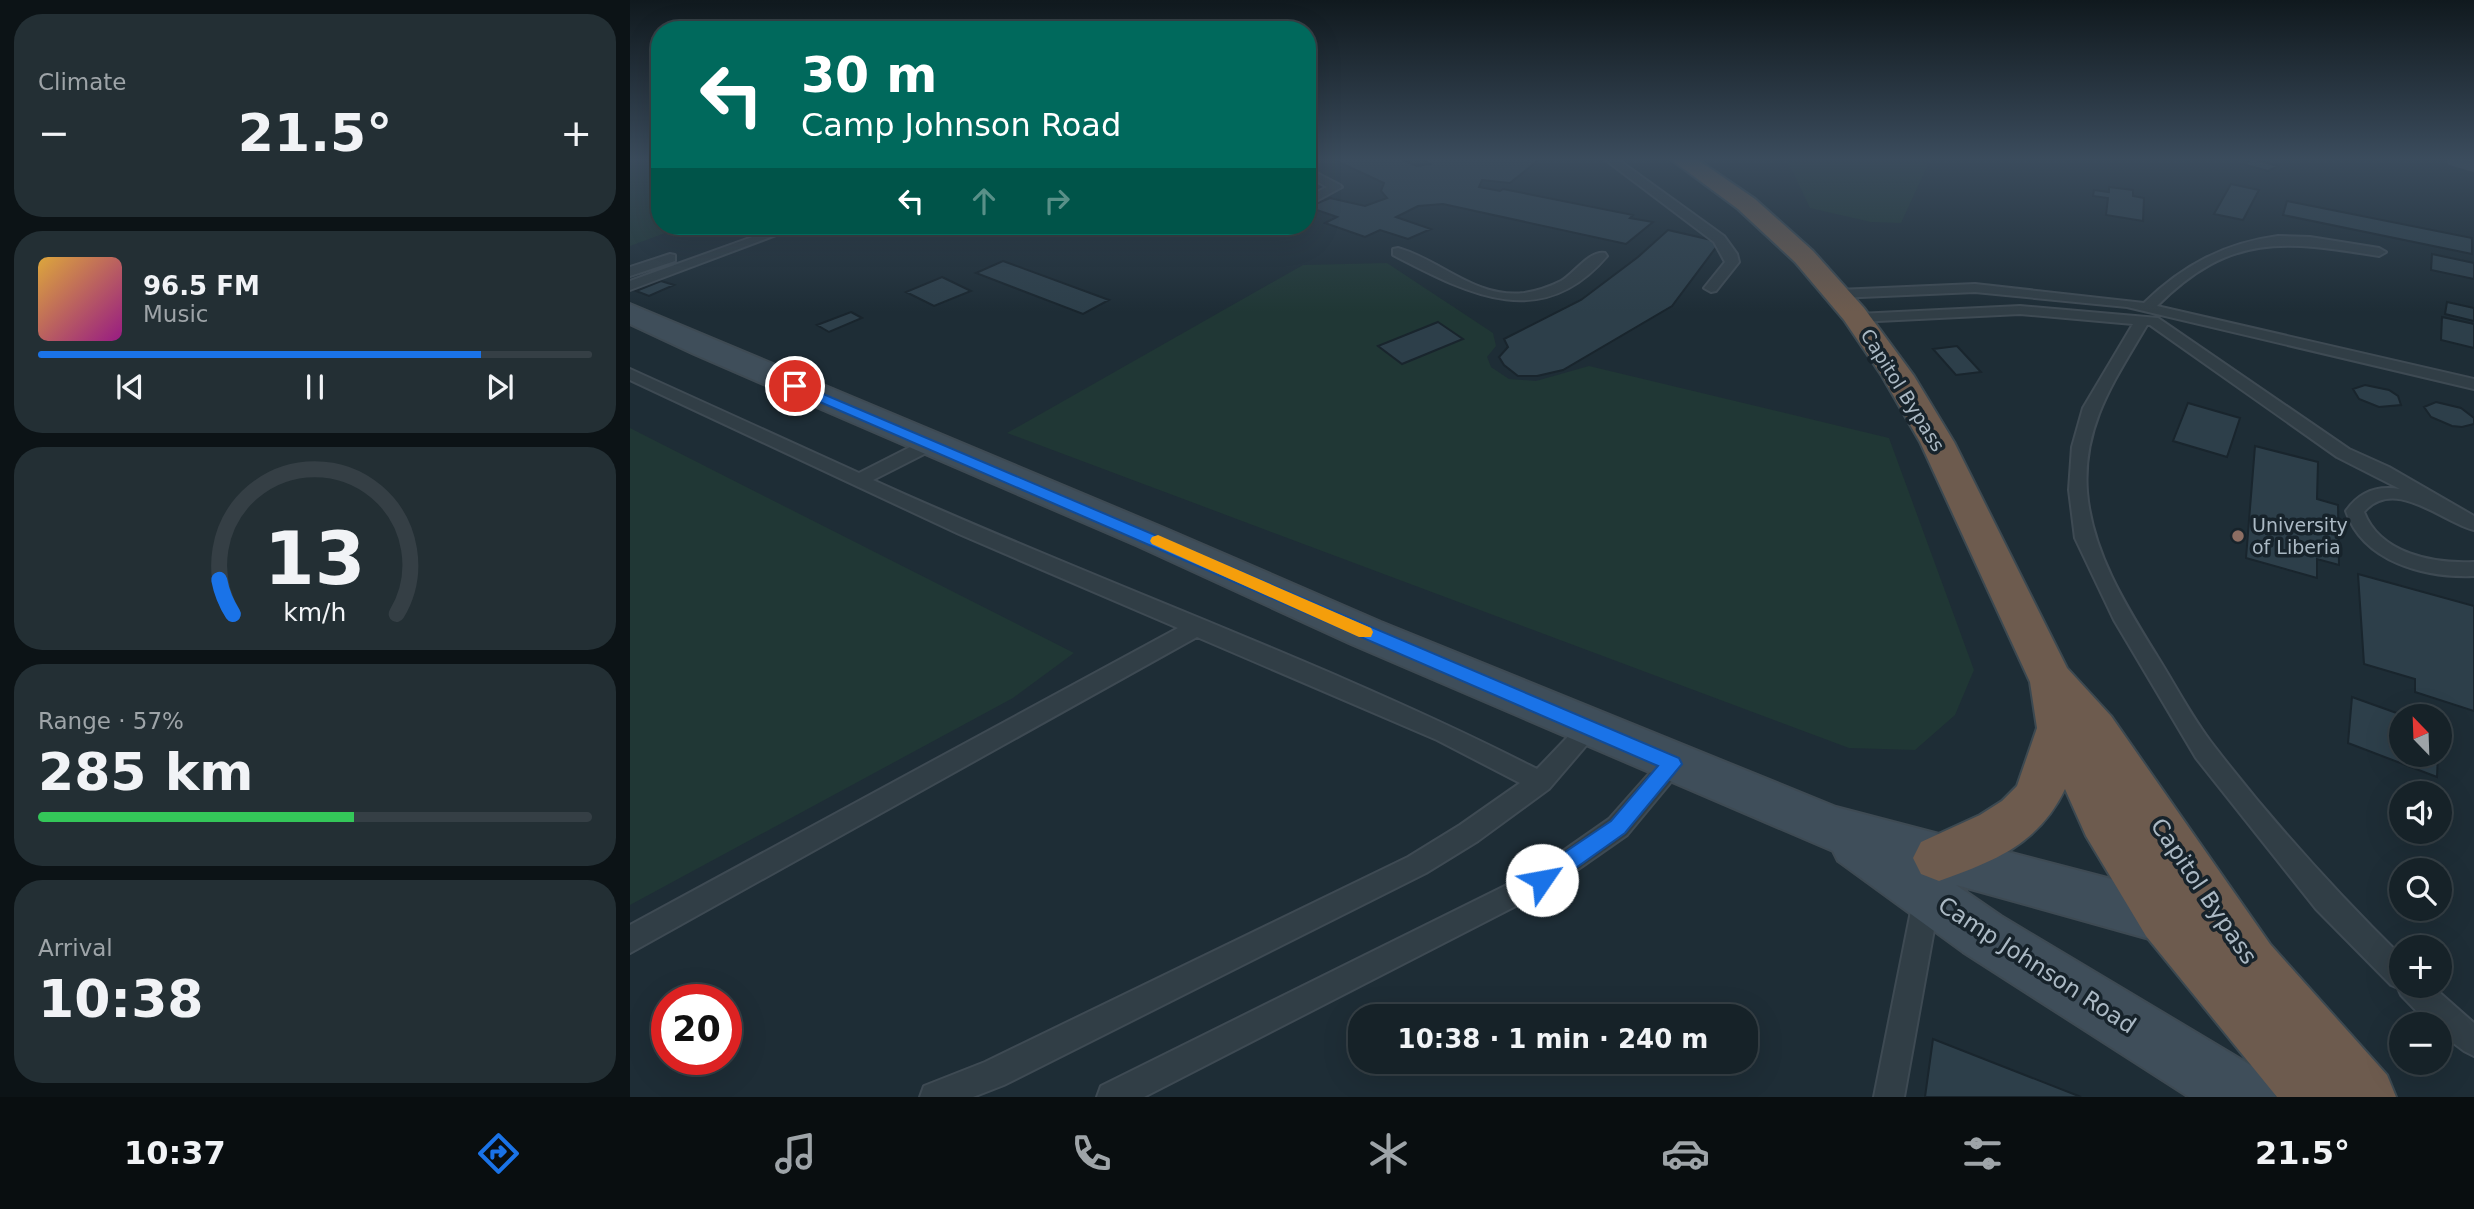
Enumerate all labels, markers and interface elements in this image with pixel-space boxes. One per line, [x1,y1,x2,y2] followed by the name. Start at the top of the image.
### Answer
[801,47,937,104] text: 30 m
[686,49,777,140] icon: left
[38,69,127,95] text: Climate
[238,103,392,163] text: 21.5°
[801,106,1121,144] text: Camp Johnson Road
[38,111,70,155] text: −
[560,111,592,155] text: +
[892,182,930,220] icon: left
[965,182,1003,220] icon: ahead
[1038,182,1076,220] icon: right
[143,271,260,301] text: 96.5 FM
[143,301,208,327] text: Music
[1856,325,1950,455] street label: Capitol Bypass
[765,356,825,416] pin
[776,367,814,405] icon: arrive
[111,368,149,406] icon: previous
[296,368,334,406] icon: pause
[481,368,519,406] icon: next
[2252,514,2348,558] place label: University of Liberia
[264,517,366,602] text: 13
[2230,528,2246,544] marker: University of Liberia
[283,598,347,627] text: km/h
[2389,704,2452,766] north arrow
[2389,704,2452,1075] map controls
[38,708,184,734] text: Range · 57%
[38,742,253,802] text: 285 km
[2389,781,2452,844] button: sound
[2146,813,2262,969] street label: Capitol Bypass
[1505,843,1579,917] position arrow
[2389,858,2452,921] button: search
[1933,891,2141,1039] street label: Camp Johnson Road
[38,935,113,961] text: Arrival
[2389,935,2452,998] button: +
[38,969,204,1029] text: 10:38
[651,984,742,1075] speed limit sign: 20
[2389,1012,2452,1075] button: −
[1398,1024,1708,1054] text: 10:38 · 1 min · 240 m
[474,1129,523,1178] icon: directions
[771,1129,820,1178] icon: music
[1067,1129,1116,1178] icon: phone
[1364,1129,1413,1178] icon: climate
[1661,1129,1710,1178] icon: car
[1958,1129,2007,1178] icon: filters
[124,1134,226,1172] text: 10:37
[2255,1134,2350,1172] text: 21.5°

